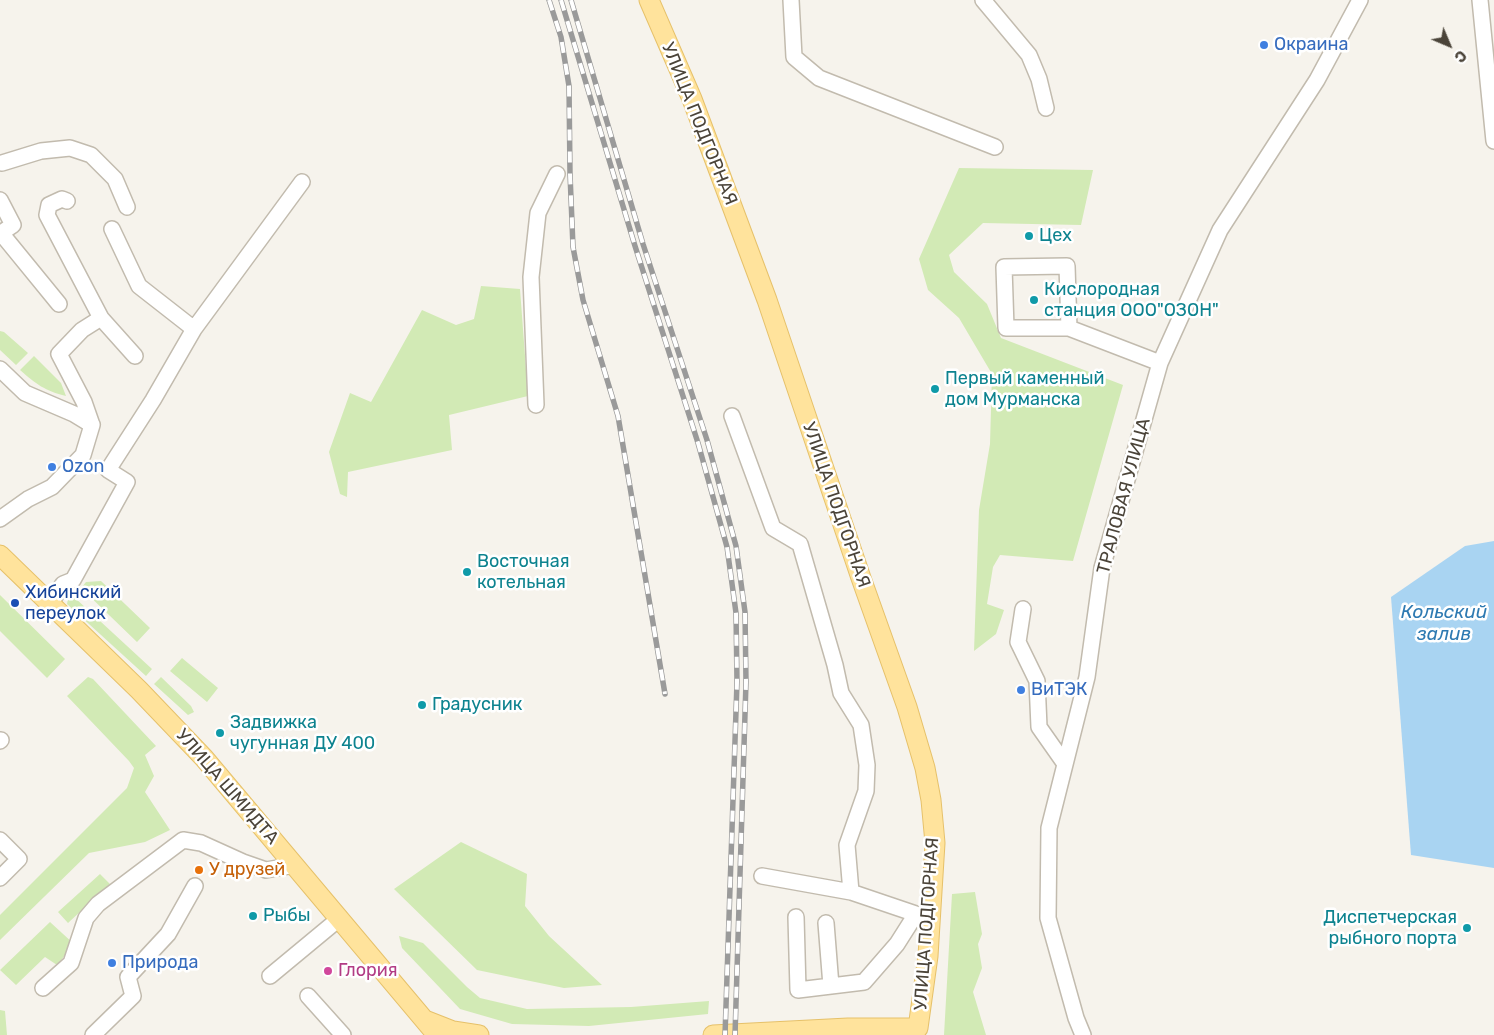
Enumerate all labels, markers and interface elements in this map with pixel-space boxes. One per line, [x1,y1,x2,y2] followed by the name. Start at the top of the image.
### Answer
[1424,20,1474,70] north arrow
[1274,34,1348,56] place label: Окраина
[1258,39,1270,51] marker: Окраина
[657,40,741,208] street label: УЛИЦА ПОДГОРНАЯ
[1450,46,1469,65] text: С
[1039,225,1072,247] place label: Цех
[1023,230,1035,242] marker: Цех
[1044,279,1219,322] place label: Кислородная станция ООО"ОЗОН"
[1028,294,1040,306] marker: Кислородная станция ООО"ОЗОН"
[945,368,1104,410] place label: Первый каменный дом Мурманска
[929,383,941,395] marker: Первый каменный дом Мурманска
[1093,416,1155,576] street label: ТРАЛОВАЯ УЛИЦА
[798,420,874,590] street label: УЛИЦА ПОДГОРНАЯ
[62,456,104,478] place label: Ozon
[46,461,58,473] marker: Ozon
[477,551,569,594] place label: Восточная котельная
[461,566,473,578] marker: Восточная котельная
[25,582,121,624] place label: Хибинский переулок
[9,597,21,609] marker: Хибинский переулок
[1401,602,1487,646] water label: Кольский залив
[1031,679,1087,701] place label: ВиТЭК
[1015,684,1027,696] marker: ВиТЭК
[432,694,522,716] place label: Градусник
[416,699,428,711] marker: Градусник
[230,712,375,754] place label: Задвижка чугунная ДУ 400
[171,725,283,849] street label: УЛИЦА ШМИДТА
[214,727,226,739] marker: Задвижка чугунная ДУ 400
[910,837,944,1011] street label: УЛИЦА ПОДГОРНАЯ
[209,859,285,881] place label: У друзей
[193,864,205,876] marker: У друзей
[263,905,311,927] place label: Рыбы
[1323,907,1457,950] place label: Диспетчерская рыбного порта
[247,910,259,922] marker: Рыбы
[1461,922,1473,934] marker: Диспетчерская рыбного порта
[122,952,198,974] place label: Природа
[106,957,118,969] marker: Природа
[338,960,398,982] place label: Глория
[322,965,334,977] marker: Глория

